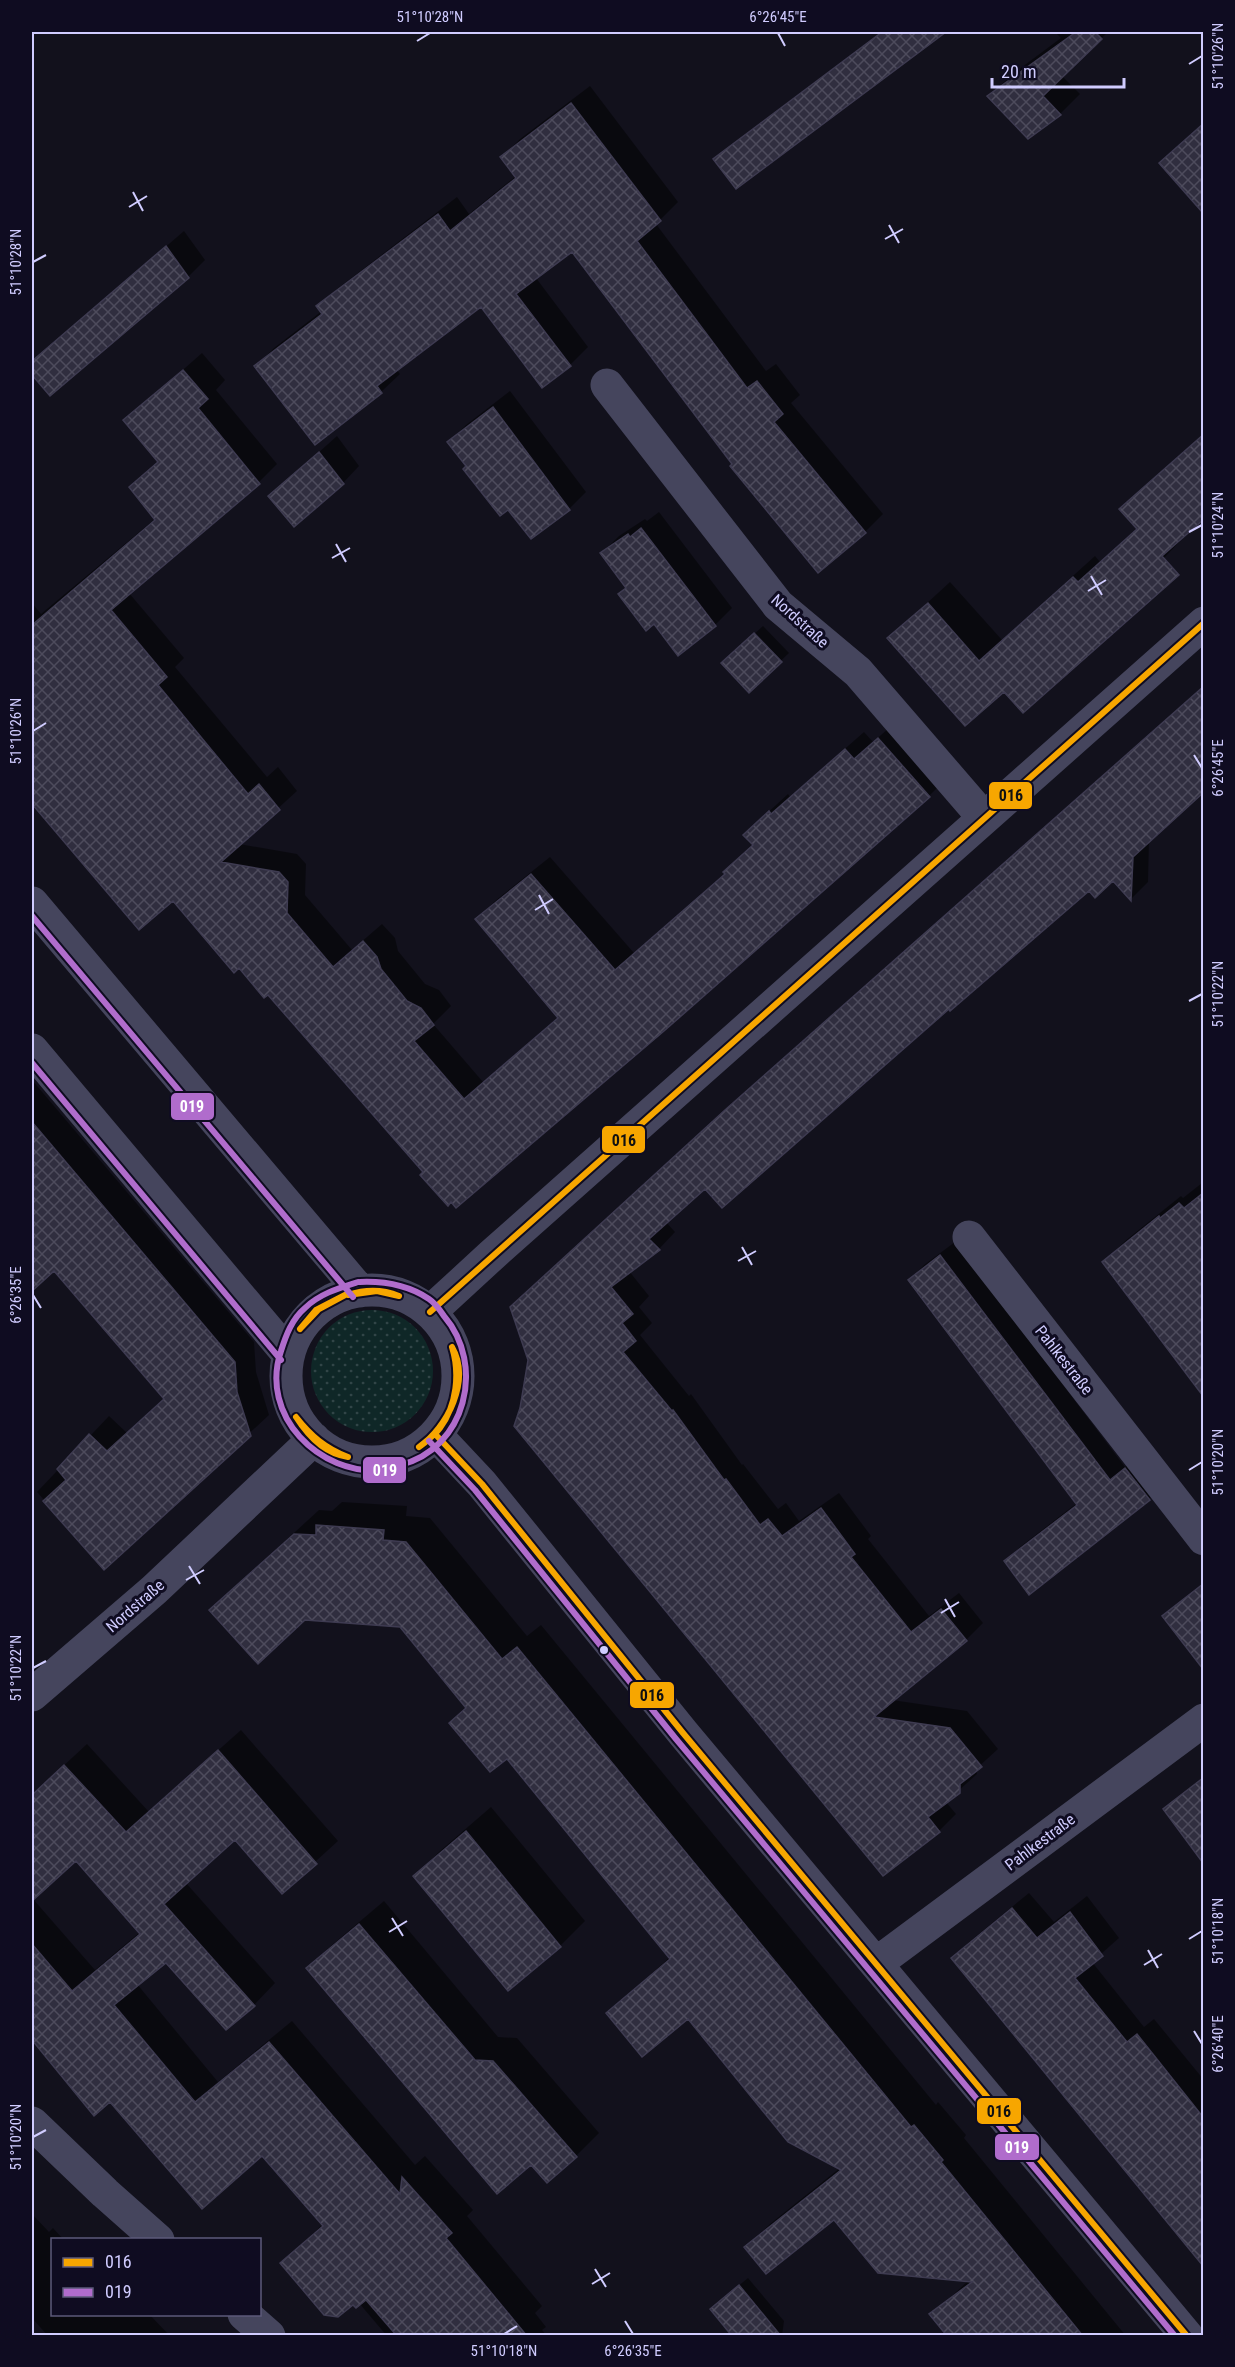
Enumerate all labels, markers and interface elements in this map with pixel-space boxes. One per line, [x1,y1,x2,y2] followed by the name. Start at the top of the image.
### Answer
[397,8,463,26] text: 51°10'28"N
[749,8,807,26] text: 6°26'45"E
[1209,23,1227,89] text: 51°10'26"N
[992,51,1124,89] scale bar
[1001,61,1036,82] text: 20 m
[7,229,25,295] text: 51°10'28"N
[1209,492,1227,558] text: 51°10'24"N
[767,590,833,652] street label: Nordstraße
[7,698,25,764] text: 51°10'26"N
[1209,739,1227,797] text: 6°26'45"E
[988,781,1033,810] line badge: 016
[999,786,1023,805] text: 016
[1209,961,1227,1027] text: 51°10'22"N
[170,1092,215,1121] line badge: 019
[180,1097,204,1116] text: 019
[601,1125,646,1154] line badge: 016
[612,1131,636,1150] text: 016
[7,1266,25,1324] text: 6°26'35"E
[1031,1322,1097,1398] street label: Pahlkestraße
[1209,1429,1227,1495] text: 51°10'20"N
[362,1456,407,1484] line badge: 019
[373,1461,397,1480] text: 019
[102,1576,168,1636] street label: Nordstraße
[7,1635,25,1701] text: 51°10'22"N
[598,1644,610,1656] unlabelled marker
[629,1681,675,1709] line badge: 016
[640,1686,664,1705] text: 016
[1001,1810,1079,1874] street label: Pahlkestraße
[1209,1898,1227,1964] text: 51°10'18"N
[1209,2015,1227,2073] text: 6°26'40"E
[976,2097,1022,2125] line badge: 016
[987,2102,1011,2121] text: 016
[7,2104,25,2170] text: 51°10'20"N
[994,2133,1040,2161] line badge: 019
[1005,2138,1029,2157] text: 019
[51,2238,261,2316] legend
[105,2251,132,2272] text: 016
[105,2281,132,2302] text: 019
[471,2342,537,2360] text: 51°10'18"N
[604,2342,662,2360] text: 6°26'35"E

